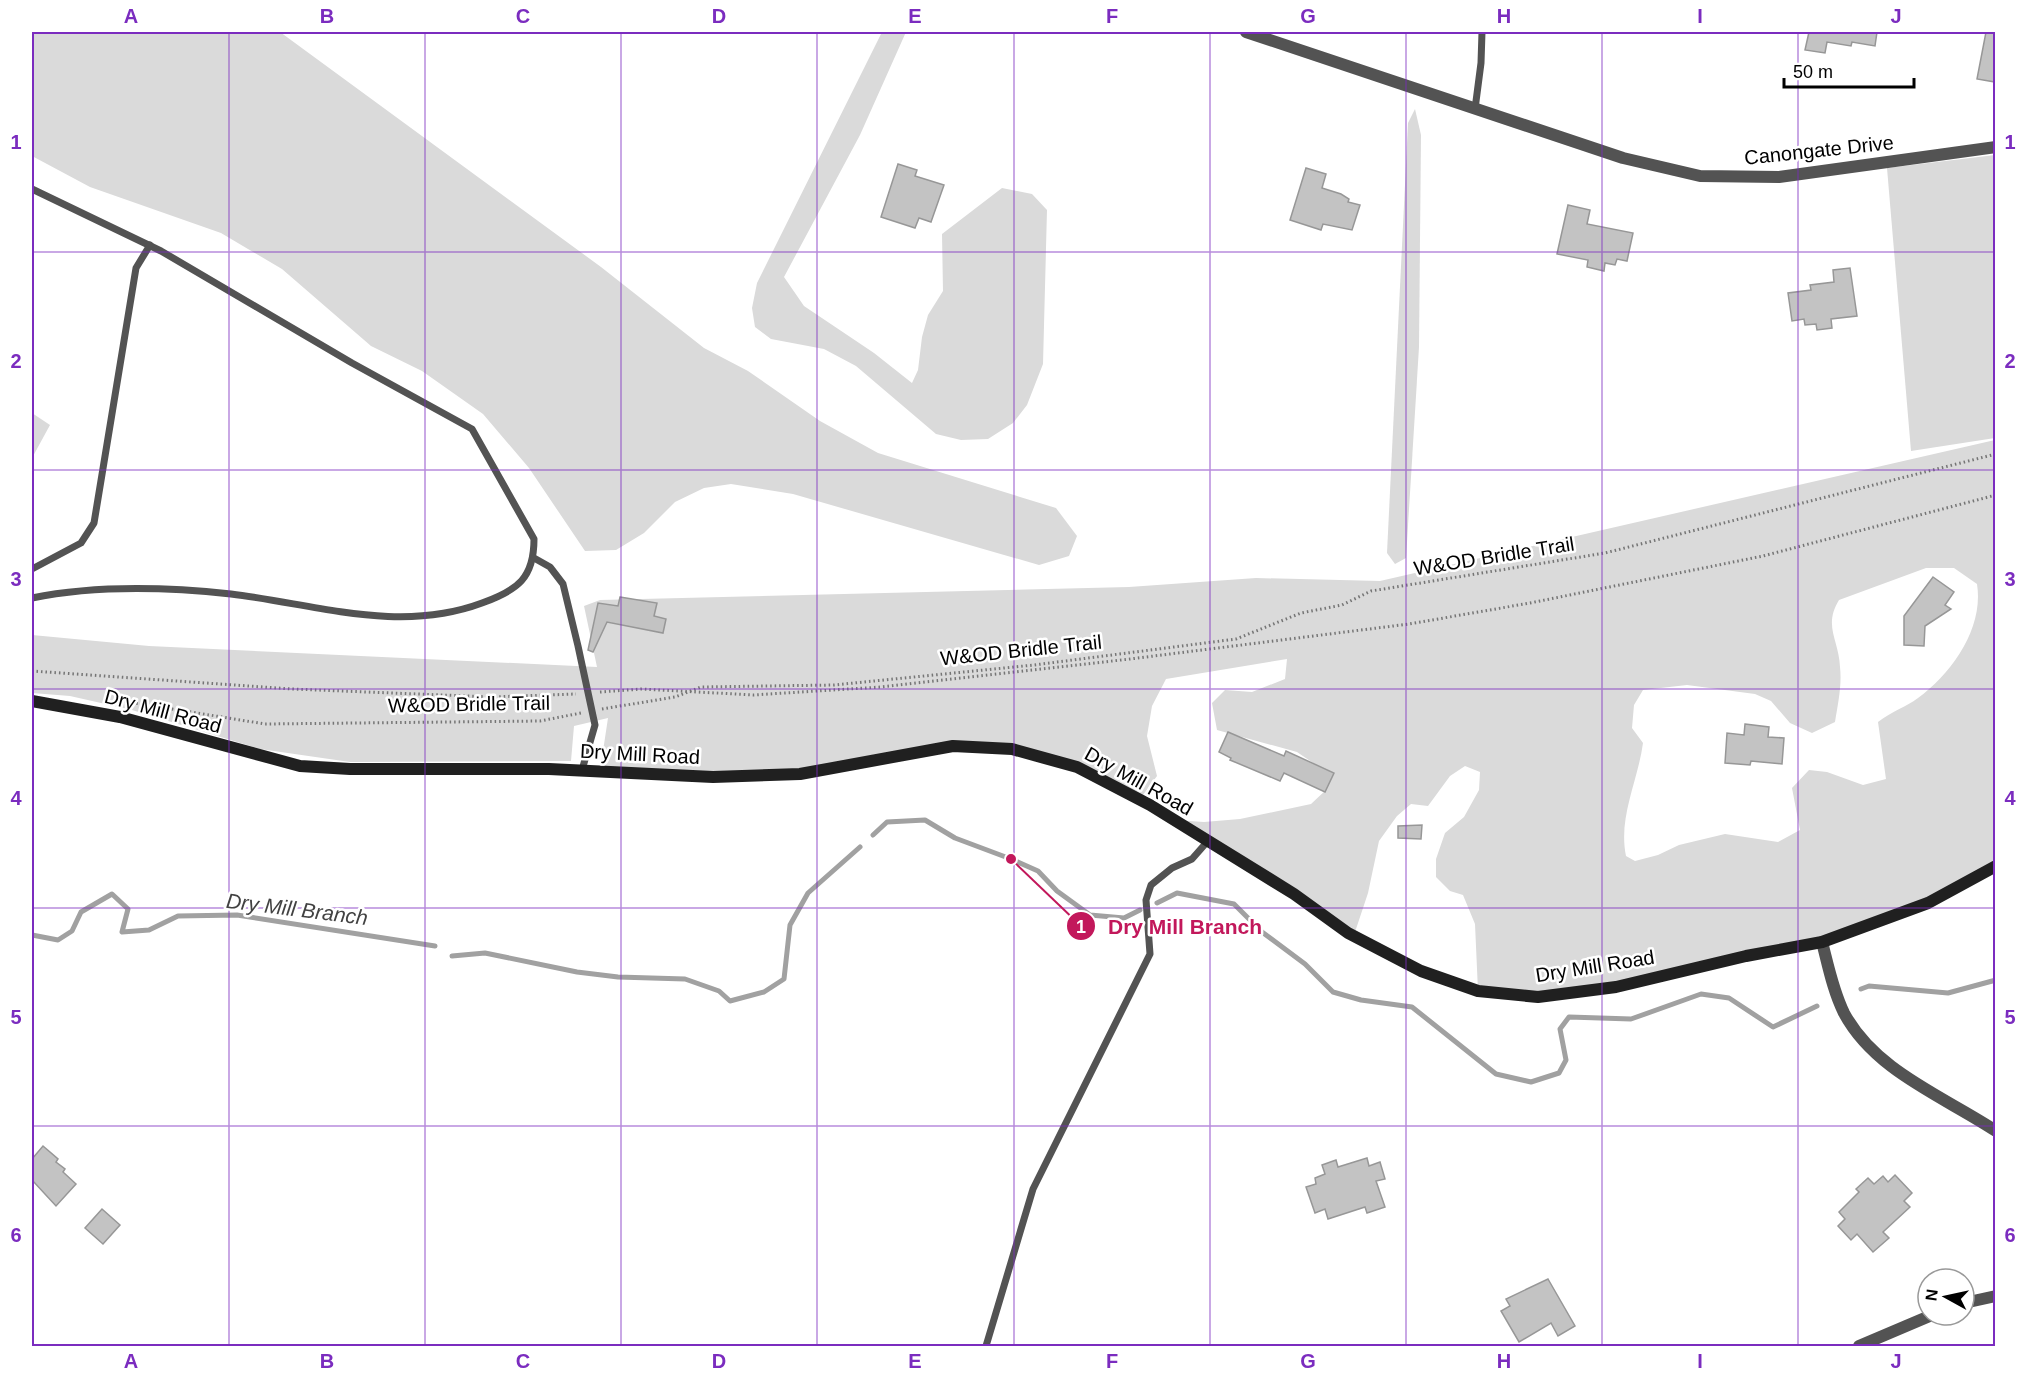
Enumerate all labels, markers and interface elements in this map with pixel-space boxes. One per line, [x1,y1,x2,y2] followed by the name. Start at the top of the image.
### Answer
[124,5,138,27] text: A
[320,5,334,27] text: B
[516,5,530,27] text: C
[712,5,726,27] text: D
[908,5,922,27] text: E
[1106,5,1118,27] text: F
[1300,5,1316,27] text: G
[1497,5,1511,27] text: H
[1697,5,1703,27] text: I
[1890,5,1902,27] text: J
[1784,51,1914,89] scale bar
[1793,62,1833,82] text: 50 m
[10,131,22,153] text: 1
[1743,131,1895,169] street label: Canongate Drive
[2004,131,2016,153] text: 1
[10,350,22,372] text: 2
[2004,350,2016,372] text: 2
[1412,532,1576,580] street label: W&OD Bridle Trail
[10,568,22,590] text: 3
[2004,568,2016,590] text: 3
[939,631,1103,669] street label: W&OD Bridle Trail
[102,685,224,737] street label: Dry Mill Road
[388,692,550,716] street label: W&OD Bridle Trail
[579,740,701,768] street label: Dry Mill Road
[1081,742,1197,820] street label: Dry Mill Road
[10,787,22,809] text: 4
[2004,787,2016,809] text: 4
[225,889,369,929] water label: Dry Mill Branch
[1066,907,1274,946] callout: Dry Mill Branch
[1108,915,1262,938] text: Dry Mill Branch
[1076,917,1086,937] text: 1
[1534,946,1656,986] street label: Dry Mill Road
[10,1006,22,1028] text: 5
[2004,1006,2016,1028] text: 5
[10,1224,22,1246] text: 6
[2004,1224,2016,1246] text: 6
[1916,1267,1976,1327] north arrow
[1922,1288,1941,1302] text: N
[124,1350,138,1372] text: A
[320,1350,334,1372] text: B
[516,1350,530,1372] text: C
[712,1350,726,1372] text: D
[908,1350,922,1372] text: E
[1106,1350,1118,1372] text: F
[1300,1350,1316,1372] text: G
[1497,1350,1511,1372] text: H
[1697,1350,1703,1372] text: I
[1890,1350,1902,1372] text: J

